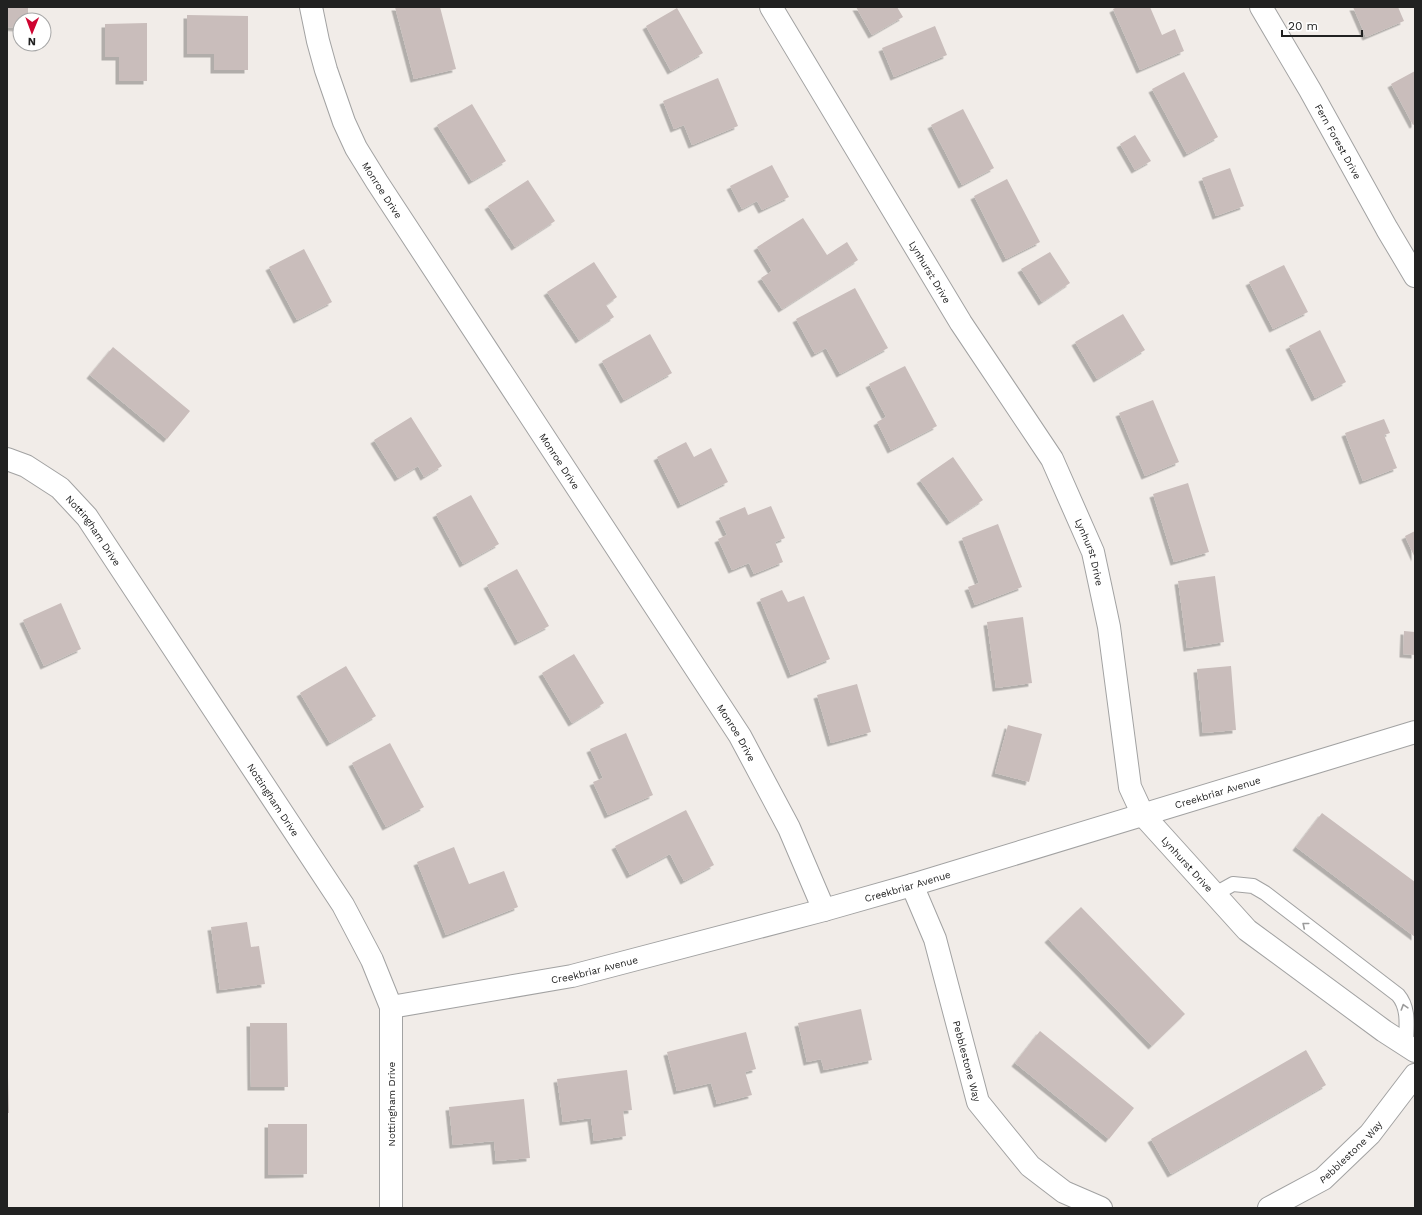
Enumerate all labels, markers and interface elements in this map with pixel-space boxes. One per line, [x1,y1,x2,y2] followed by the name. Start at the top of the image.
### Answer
[12,12,52,52] north arrow
[1282,12,1362,38] scale bar
[1288,19,1318,33] text: 20 m
[28,35,36,48] text: N
[1313,102,1364,181] street label: Fern Forest Drive
[360,160,405,220] street label: Monroe Drive
[907,239,953,305] street label: Lynhurst Drive
[537,431,582,491] street label: Monroe Drive
[64,493,123,568] street label: Nottingham Drive
[1073,517,1106,587] street label: Lynhurst Drive
[715,702,758,763] street label: Monroe Drive
[246,761,302,838] street label: Nottingham Drive
[1173,774,1262,810] street label: Creekbriar Avenue
[1160,834,1215,894] street label: Lynhurst Drive
[863,868,952,904] street label: Creekbriar Avenue
[1303,922,1310,929] one-way arrow
[550,953,639,985] street label: Creekbriar Avenue
[1400,1003,1409,1010] one-way arrow
[951,1019,983,1104] street label: Pebblestone Way
[386,1061,397,1146] street label: Nottingham Drive
[1318,1118,1384,1185] street label: Pebblestone Way

